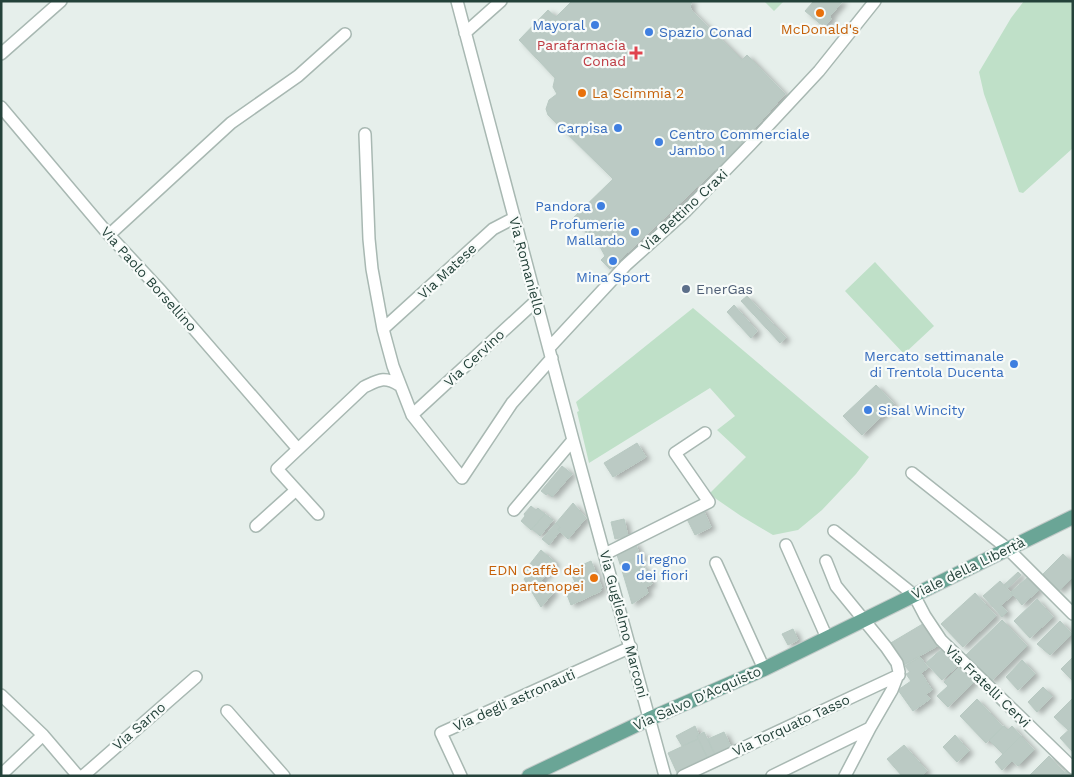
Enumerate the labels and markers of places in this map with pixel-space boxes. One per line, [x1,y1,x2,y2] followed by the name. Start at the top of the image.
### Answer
[814,7,826,19] marker: McDonald's
[532,17,586,33] place label: Mayoral
[589,19,601,31] marker: Mayoral
[781,21,859,37] place label: McDonald's
[659,24,752,40] place label: Spazio Conad
[643,26,655,38] marker: Spazio Conad
[537,37,626,69] place label: Parafarmacia Conad
[630,47,642,59] marker: Parafarmacia Conad
[592,85,684,101] place label: La Scimmia 2
[576,87,588,99] marker: La Scimmia 2
[557,120,608,136] place label: Carpisa
[612,122,624,134] marker: Carpisa
[669,126,810,158] place label: Centro Commerciale Jambo 1
[653,136,665,148] marker: Centro Commerciale Jambo 1
[535,198,591,214] place label: Pandora
[595,200,607,212] marker: Pandora
[550,216,625,248] place label: Profumerie Mallardo
[629,226,641,238] marker: Profumerie Mallardo
[607,255,619,267] marker: Mina Sport
[576,269,650,285] place label: Mina Sport
[696,281,753,297] place label: EnerGas
[680,283,692,295] marker: EnerGas
[864,348,1004,380] place label: Mercato settimanale di Trentola Ducenta
[1008,358,1020,370] marker: Mercato settimanale di Trentola Ducenta
[878,402,965,418] place label: Sisal Wincity
[862,404,874,416] marker: Sisal Wincity
[636,551,688,583] place label: Il regno dei fiori
[620,561,632,573] marker: Il regno dei fiori
[488,562,584,594] place label: EDN Caffè dei partenopei
[588,572,600,584] marker: EDN Caffè dei partenopei

